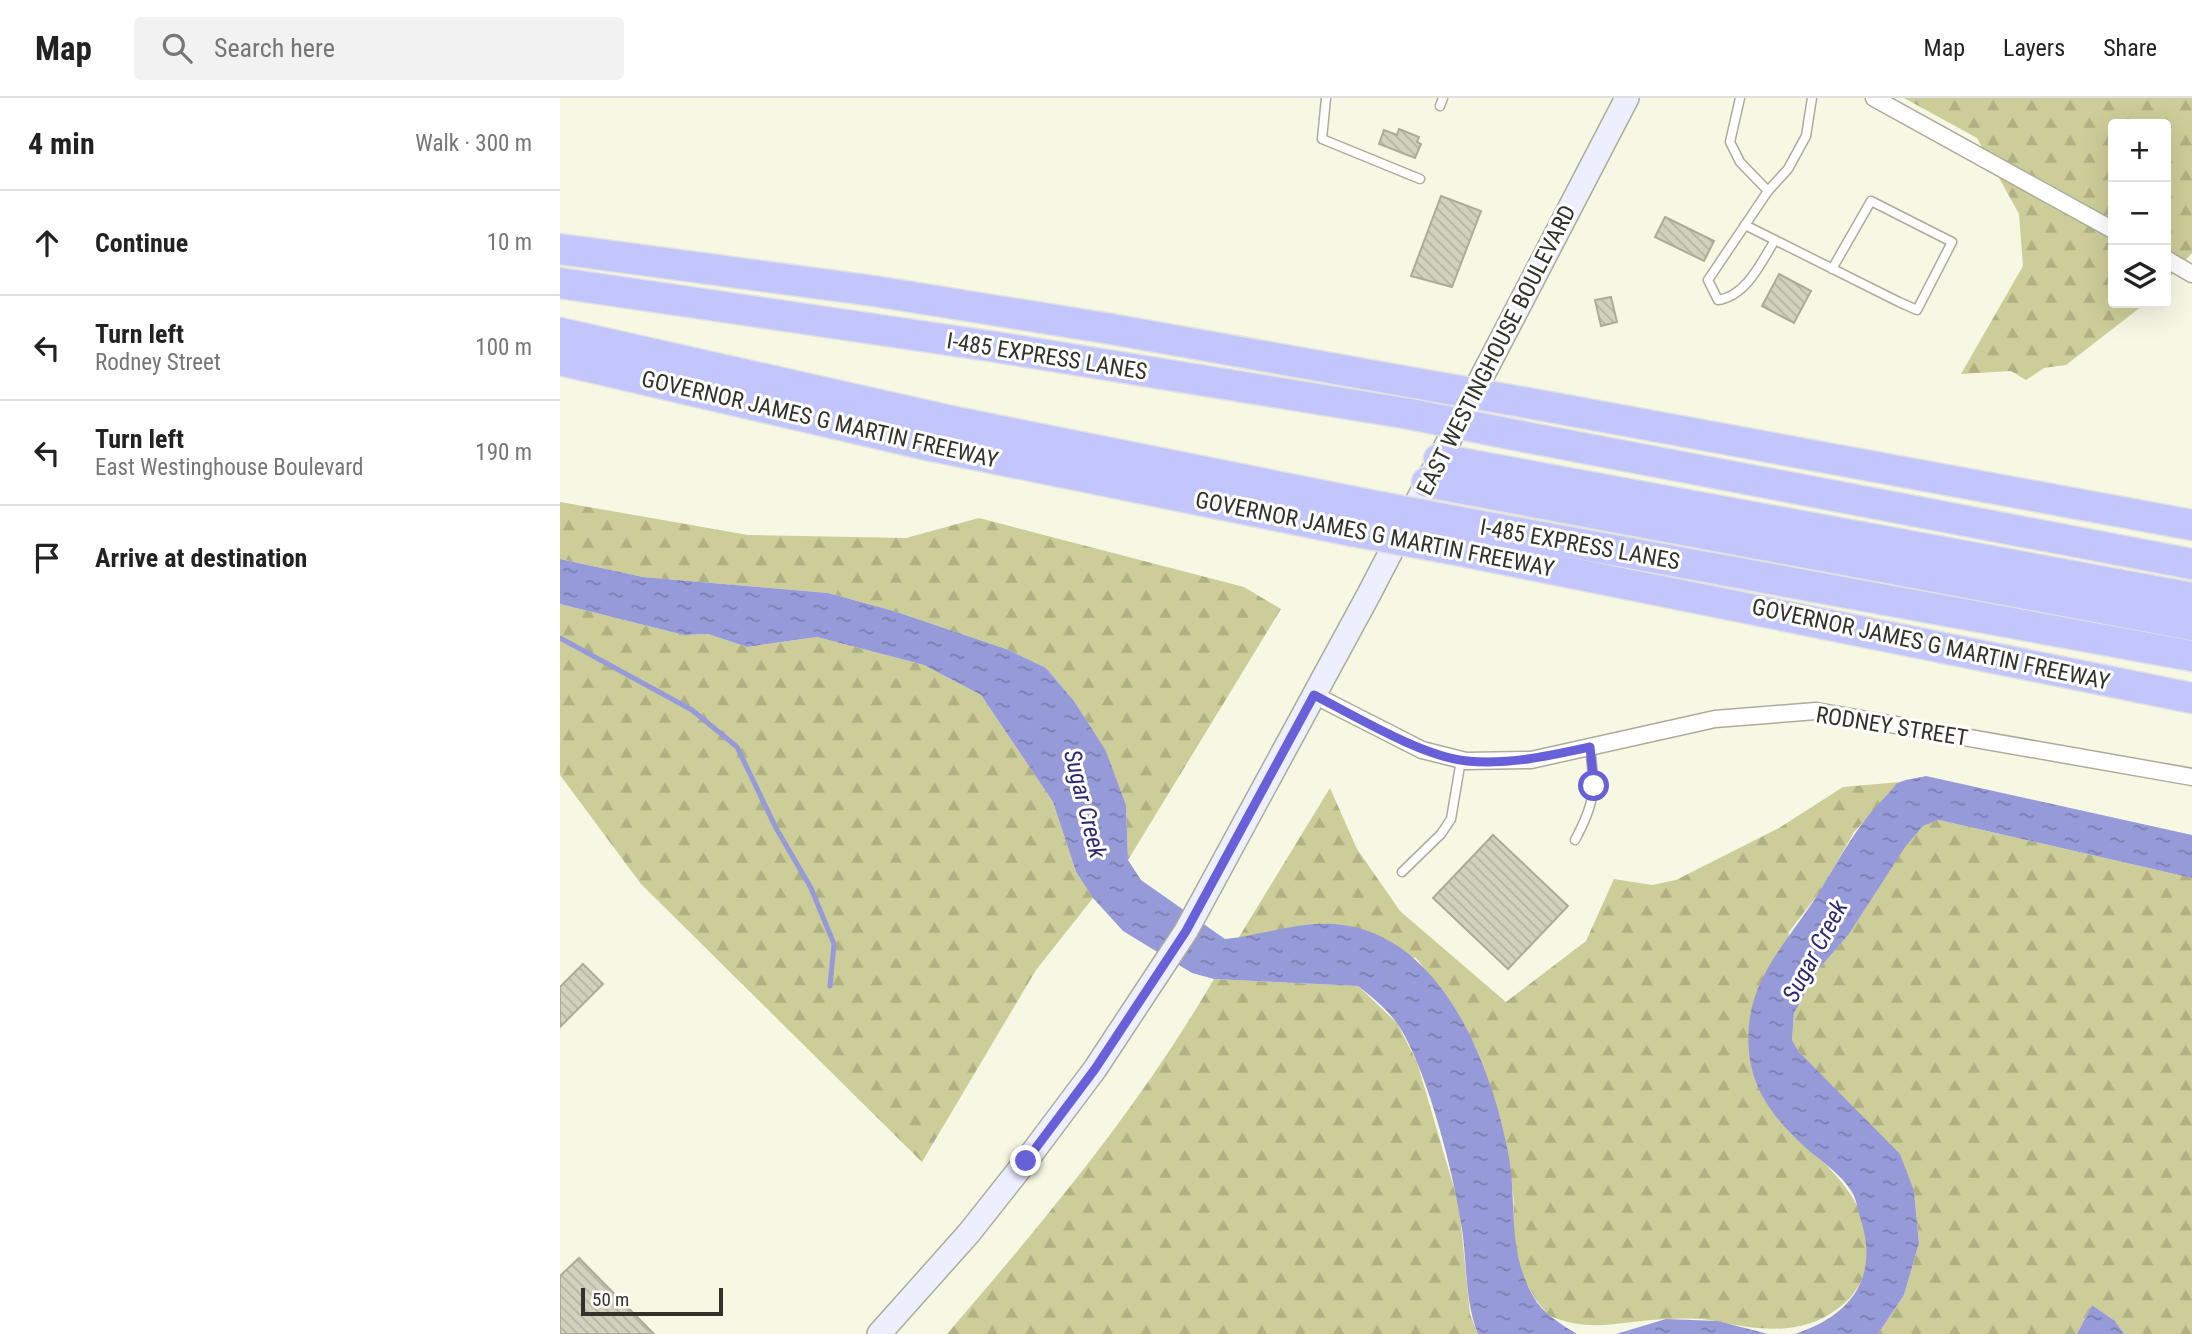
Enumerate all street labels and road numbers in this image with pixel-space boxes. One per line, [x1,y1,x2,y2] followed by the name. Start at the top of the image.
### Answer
[1411,201,1582,500] street label: EAST WESTINGHOUSE BOULEVARD
[945,327,1149,386] street label: I-485 EXPRESS LANES
[639,365,1001,474] street label: GOVERNOR JAMES G MARTIN FREEWAY
[1193,486,1557,583] street label: GOVERNOR JAMES G MARTIN FREEWAY
[1478,514,1682,575] street label: I-485 EXPRESS LANES
[1750,593,2112,696] street label: GOVERNOR JAMES G MARTIN FREEWAY
[1814,701,1970,752] street label: RODNEY STREET

